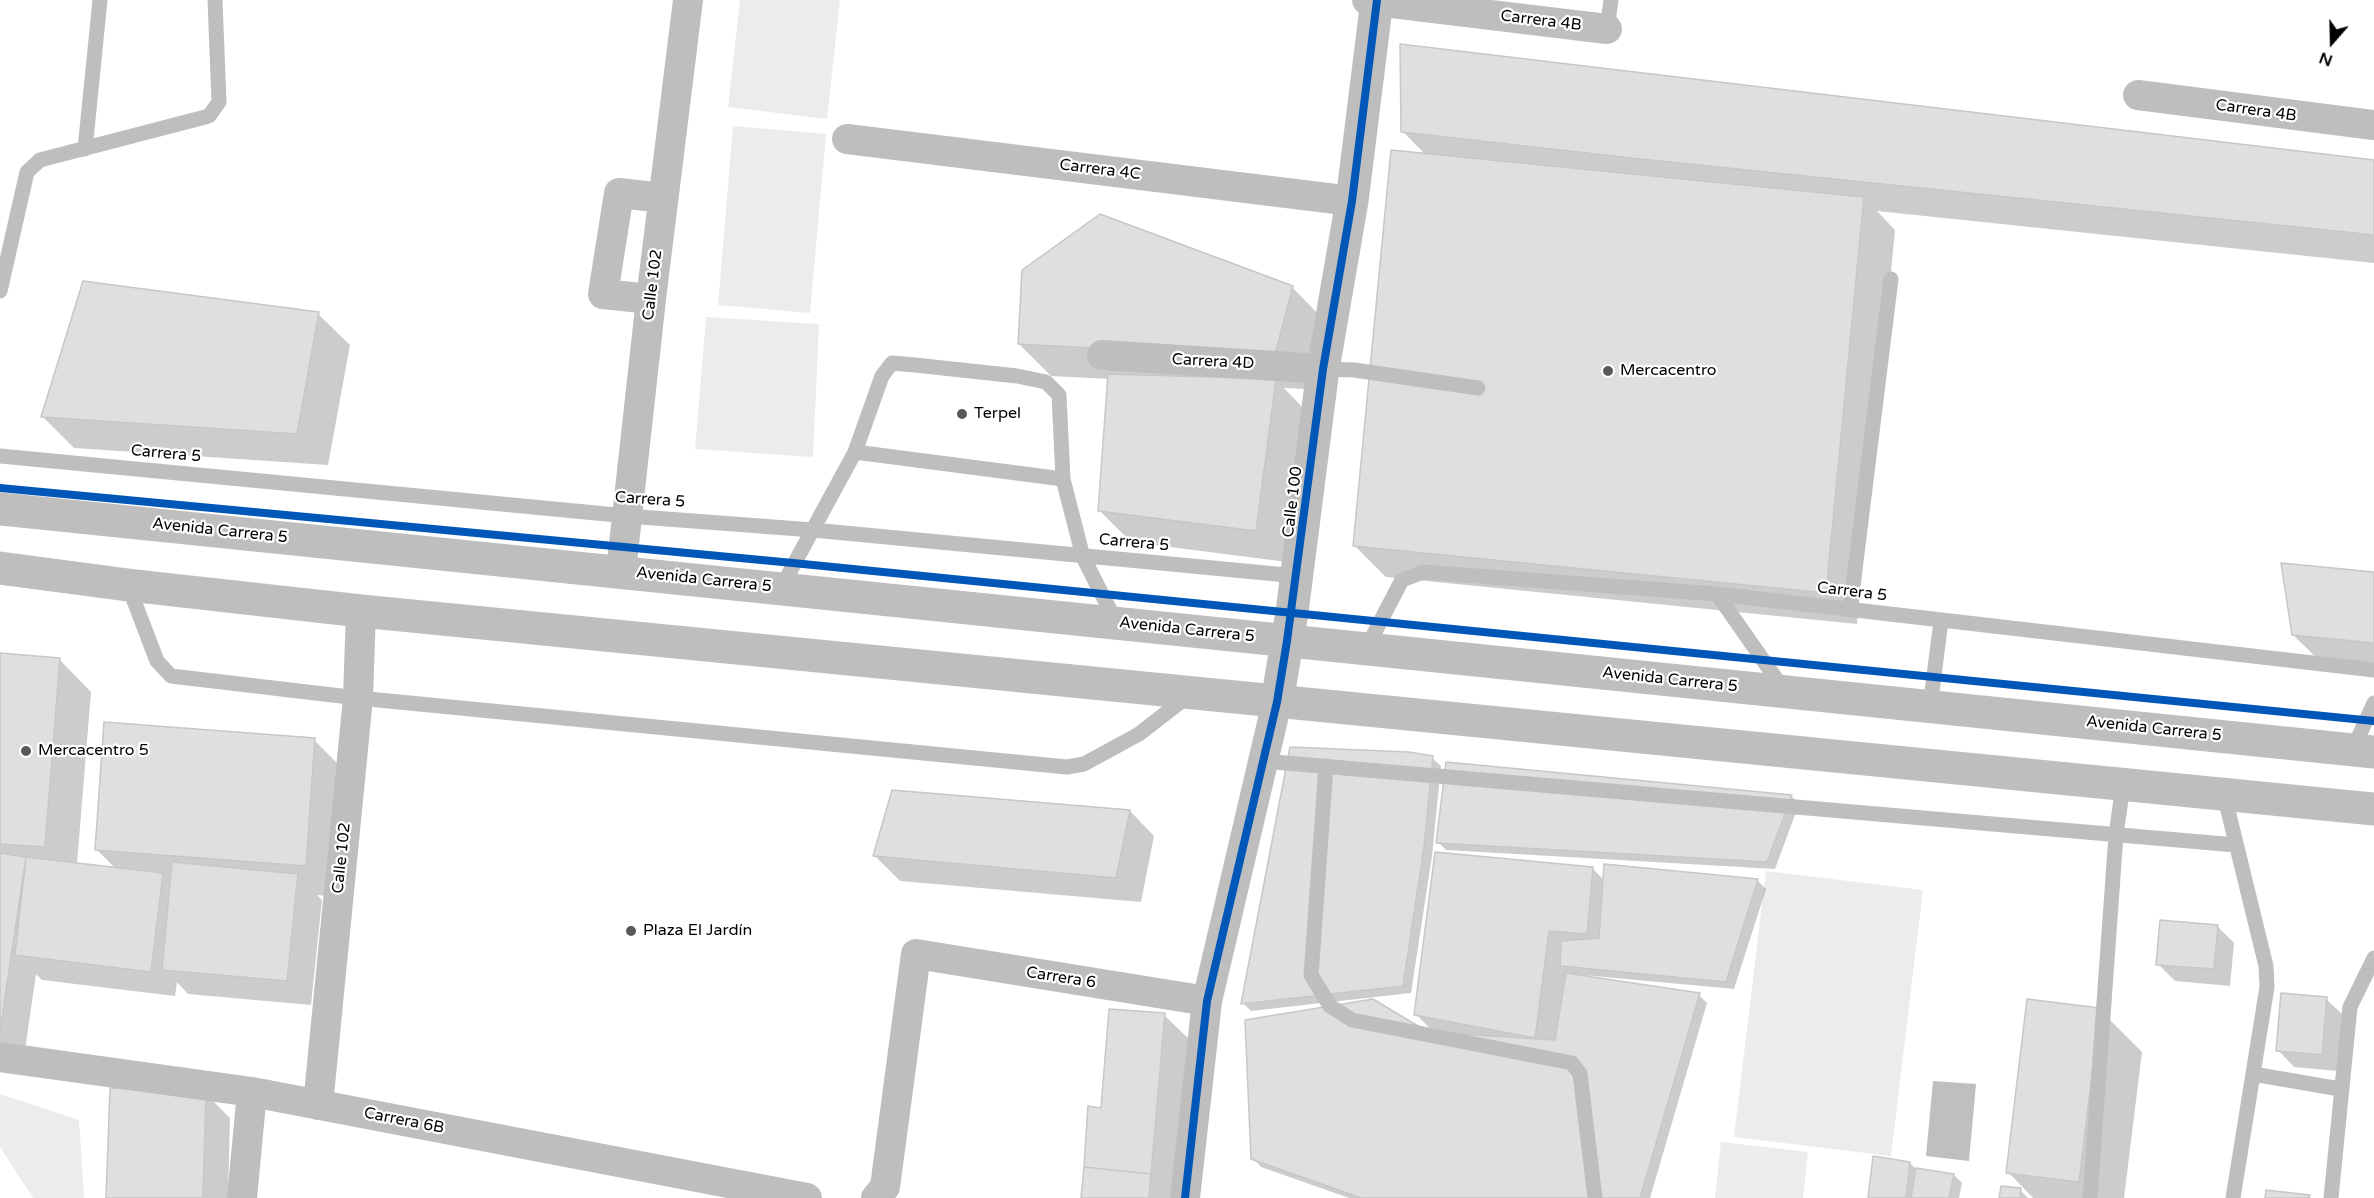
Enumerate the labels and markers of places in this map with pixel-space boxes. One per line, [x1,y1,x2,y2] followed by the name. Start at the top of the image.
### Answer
[1620,361,1716,381] place label: Mercacentro
[1601,364,1615,378] marker: Mercacentro
[974,404,1021,424] place label: Terpel
[955,407,969,421] marker: Terpel
[38,741,149,761] place label: Mercacentro 5
[19,744,33,758] marker: Mercacentro 5
[643,921,752,941] place label: Plaza El Jardín
[624,924,638,938] marker: Plaza El Jardín

